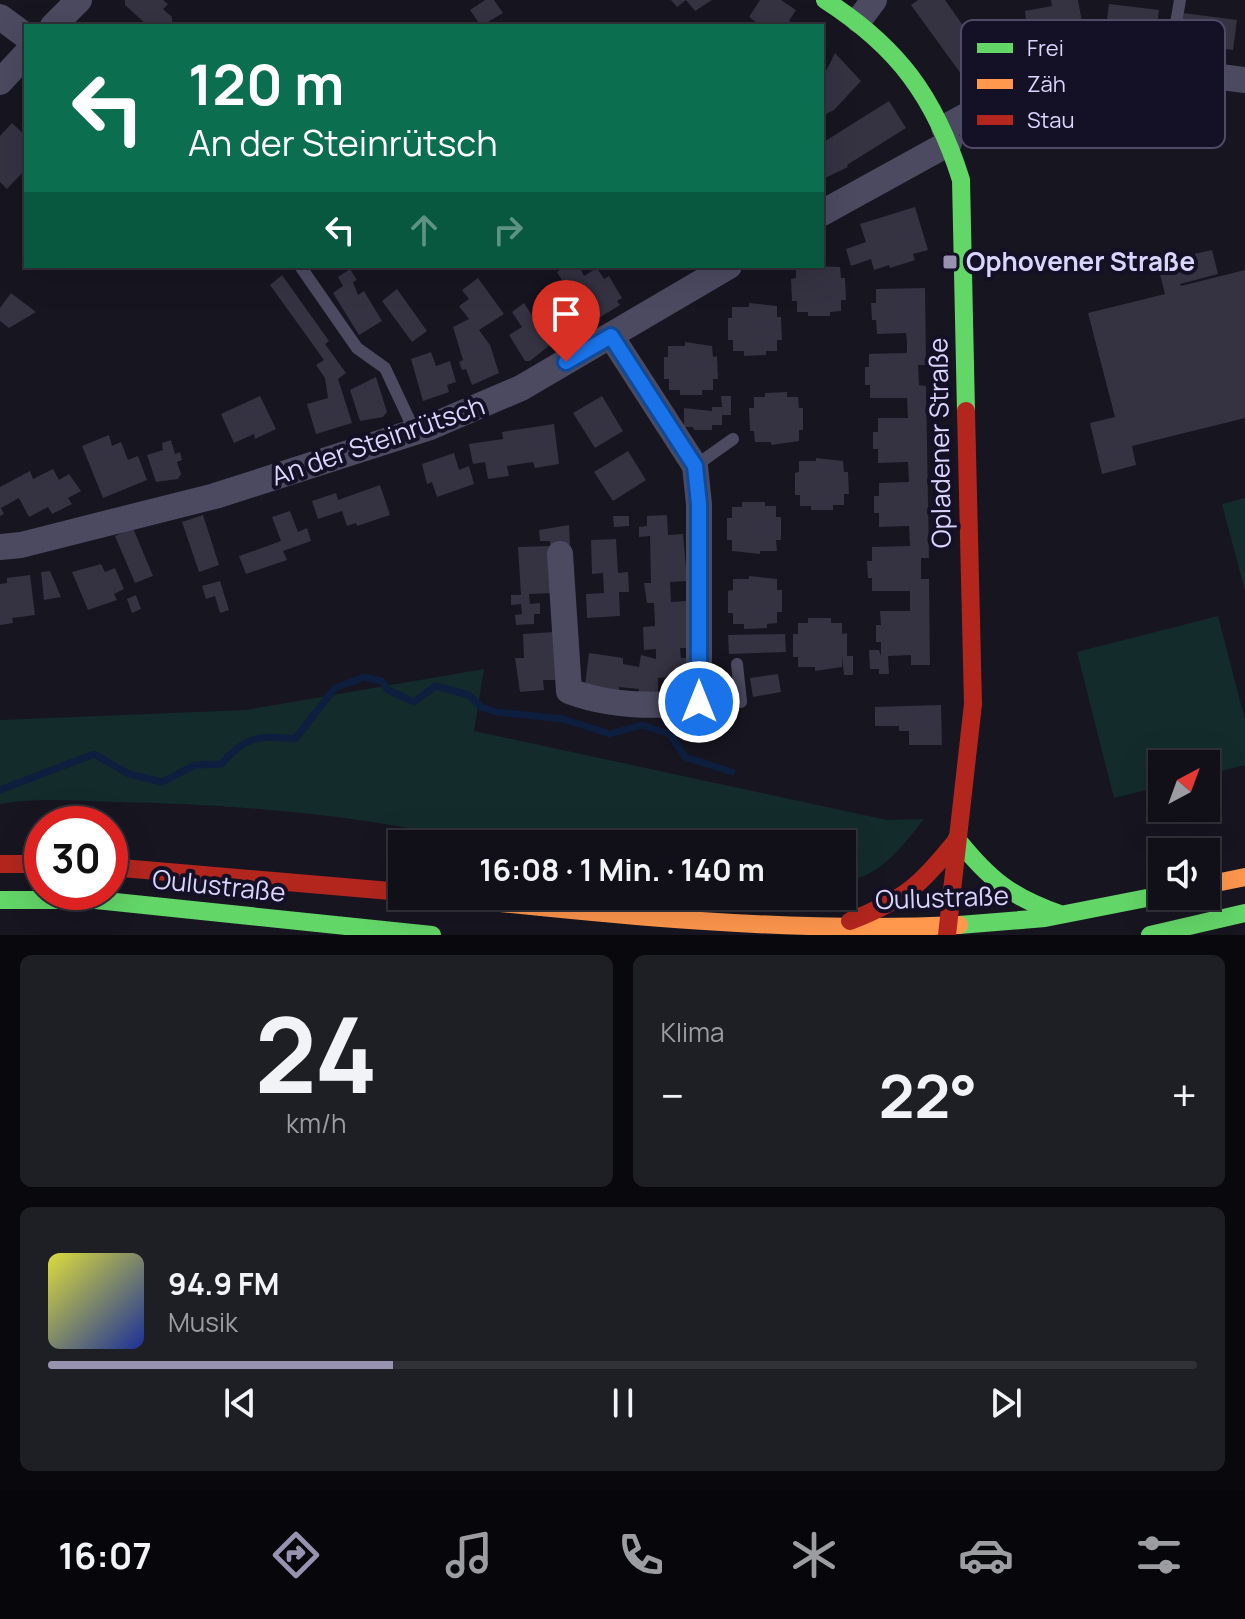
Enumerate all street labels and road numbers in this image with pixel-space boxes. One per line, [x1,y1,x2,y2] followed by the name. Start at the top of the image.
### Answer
[919,337,959,549] street label: Opladener Straße
[266,387,489,493] street label: An der Steinrütsch
[151,860,288,910] street label: Oulustraße
[874,877,1009,917] street label: Oulustraße

